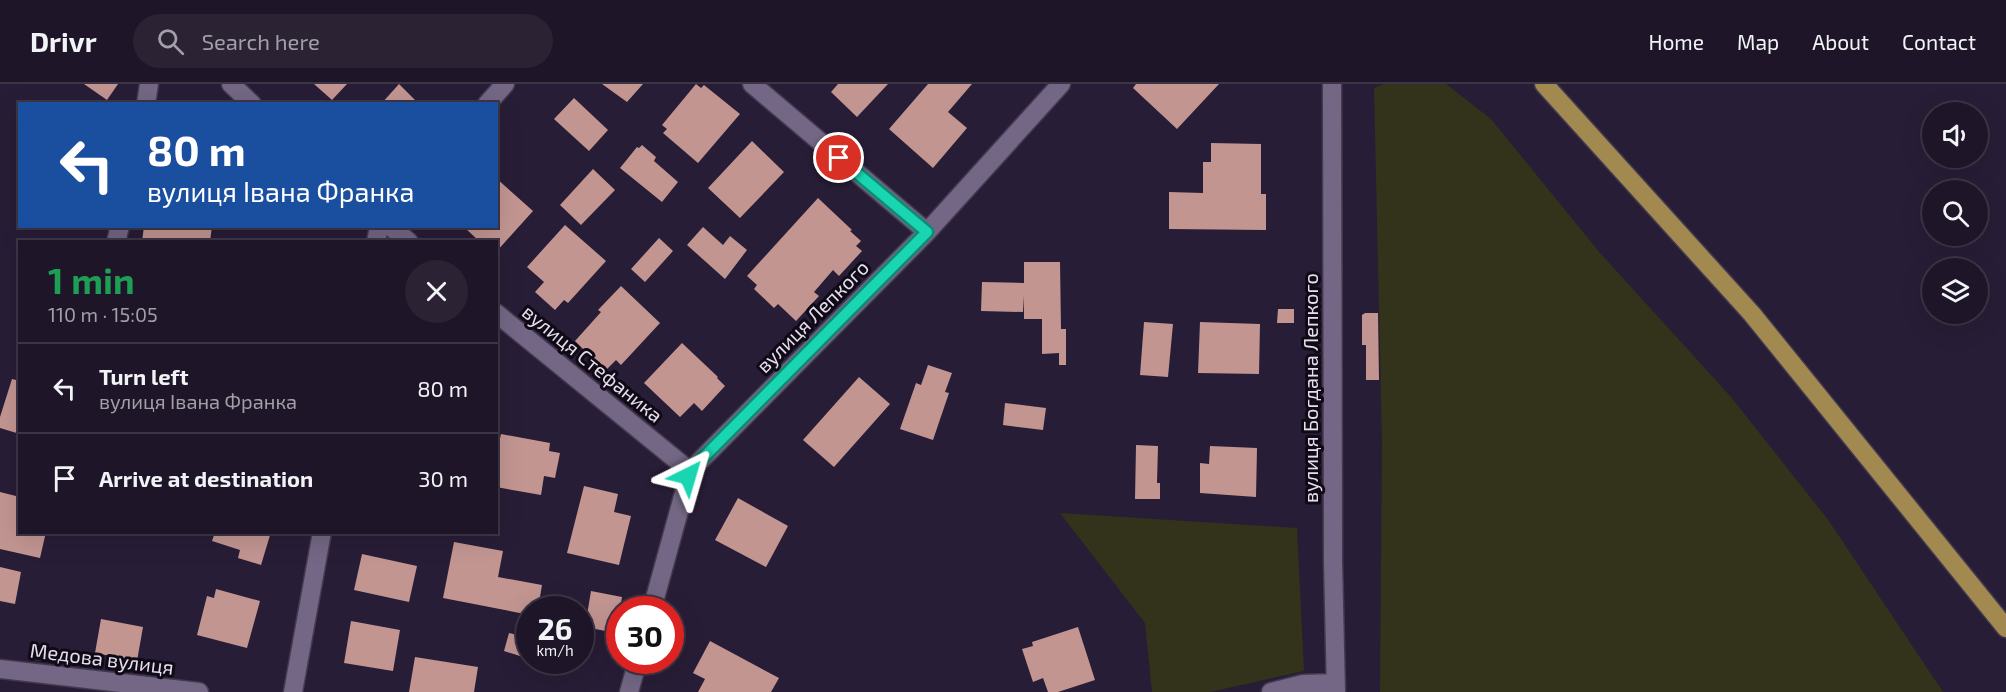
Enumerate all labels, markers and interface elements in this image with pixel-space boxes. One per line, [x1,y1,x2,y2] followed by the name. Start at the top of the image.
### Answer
[133,14,553,68] search box
[30,24,97,58] text: Drivr
[154,25,187,58] icon: search
[202,28,320,54] text: Search here
[1648,29,1704,54] text: Home
[1737,29,1779,54] text: Map
[1812,29,1869,54] text: About
[1902,29,1976,54] text: Contact
[1922,102,1988,324] map controls
[1922,102,1988,168] button: sound
[147,124,246,174] text: 80 m
[48,126,126,204] icon: left
[813,132,864,183] pin
[822,141,855,174] icon: arrive
[147,175,415,207] text: вулиця Івана Франка
[1922,180,1988,246] button: search
[751,255,874,378] street label: вулиця Лепкого
[48,258,135,301] text: 1 min
[1922,258,1988,324] button: layers
[405,260,468,323] button: close
[1298,273,1323,503] street label: вулиця Богдана Лепкого
[517,299,668,428] street label: вулиця Стефаника
[48,302,158,326] text: 110 m · 15:05
[99,363,188,389] text: Turn left
[48,372,81,405] icon: left
[417,375,468,401] text: 80 m
[99,389,297,413] text: вулиця Івана Франка
[656,444,720,508] position arrow
[48,462,81,495] icon: arrive
[99,465,313,491] text: Arrive at destination
[418,465,468,491] text: 30 m
[606,596,684,674] speed limit sign: 30
[537,610,573,646] text: 26
[29,637,175,680] street label: Медова вулиця
[536,641,574,659] text: km/h

